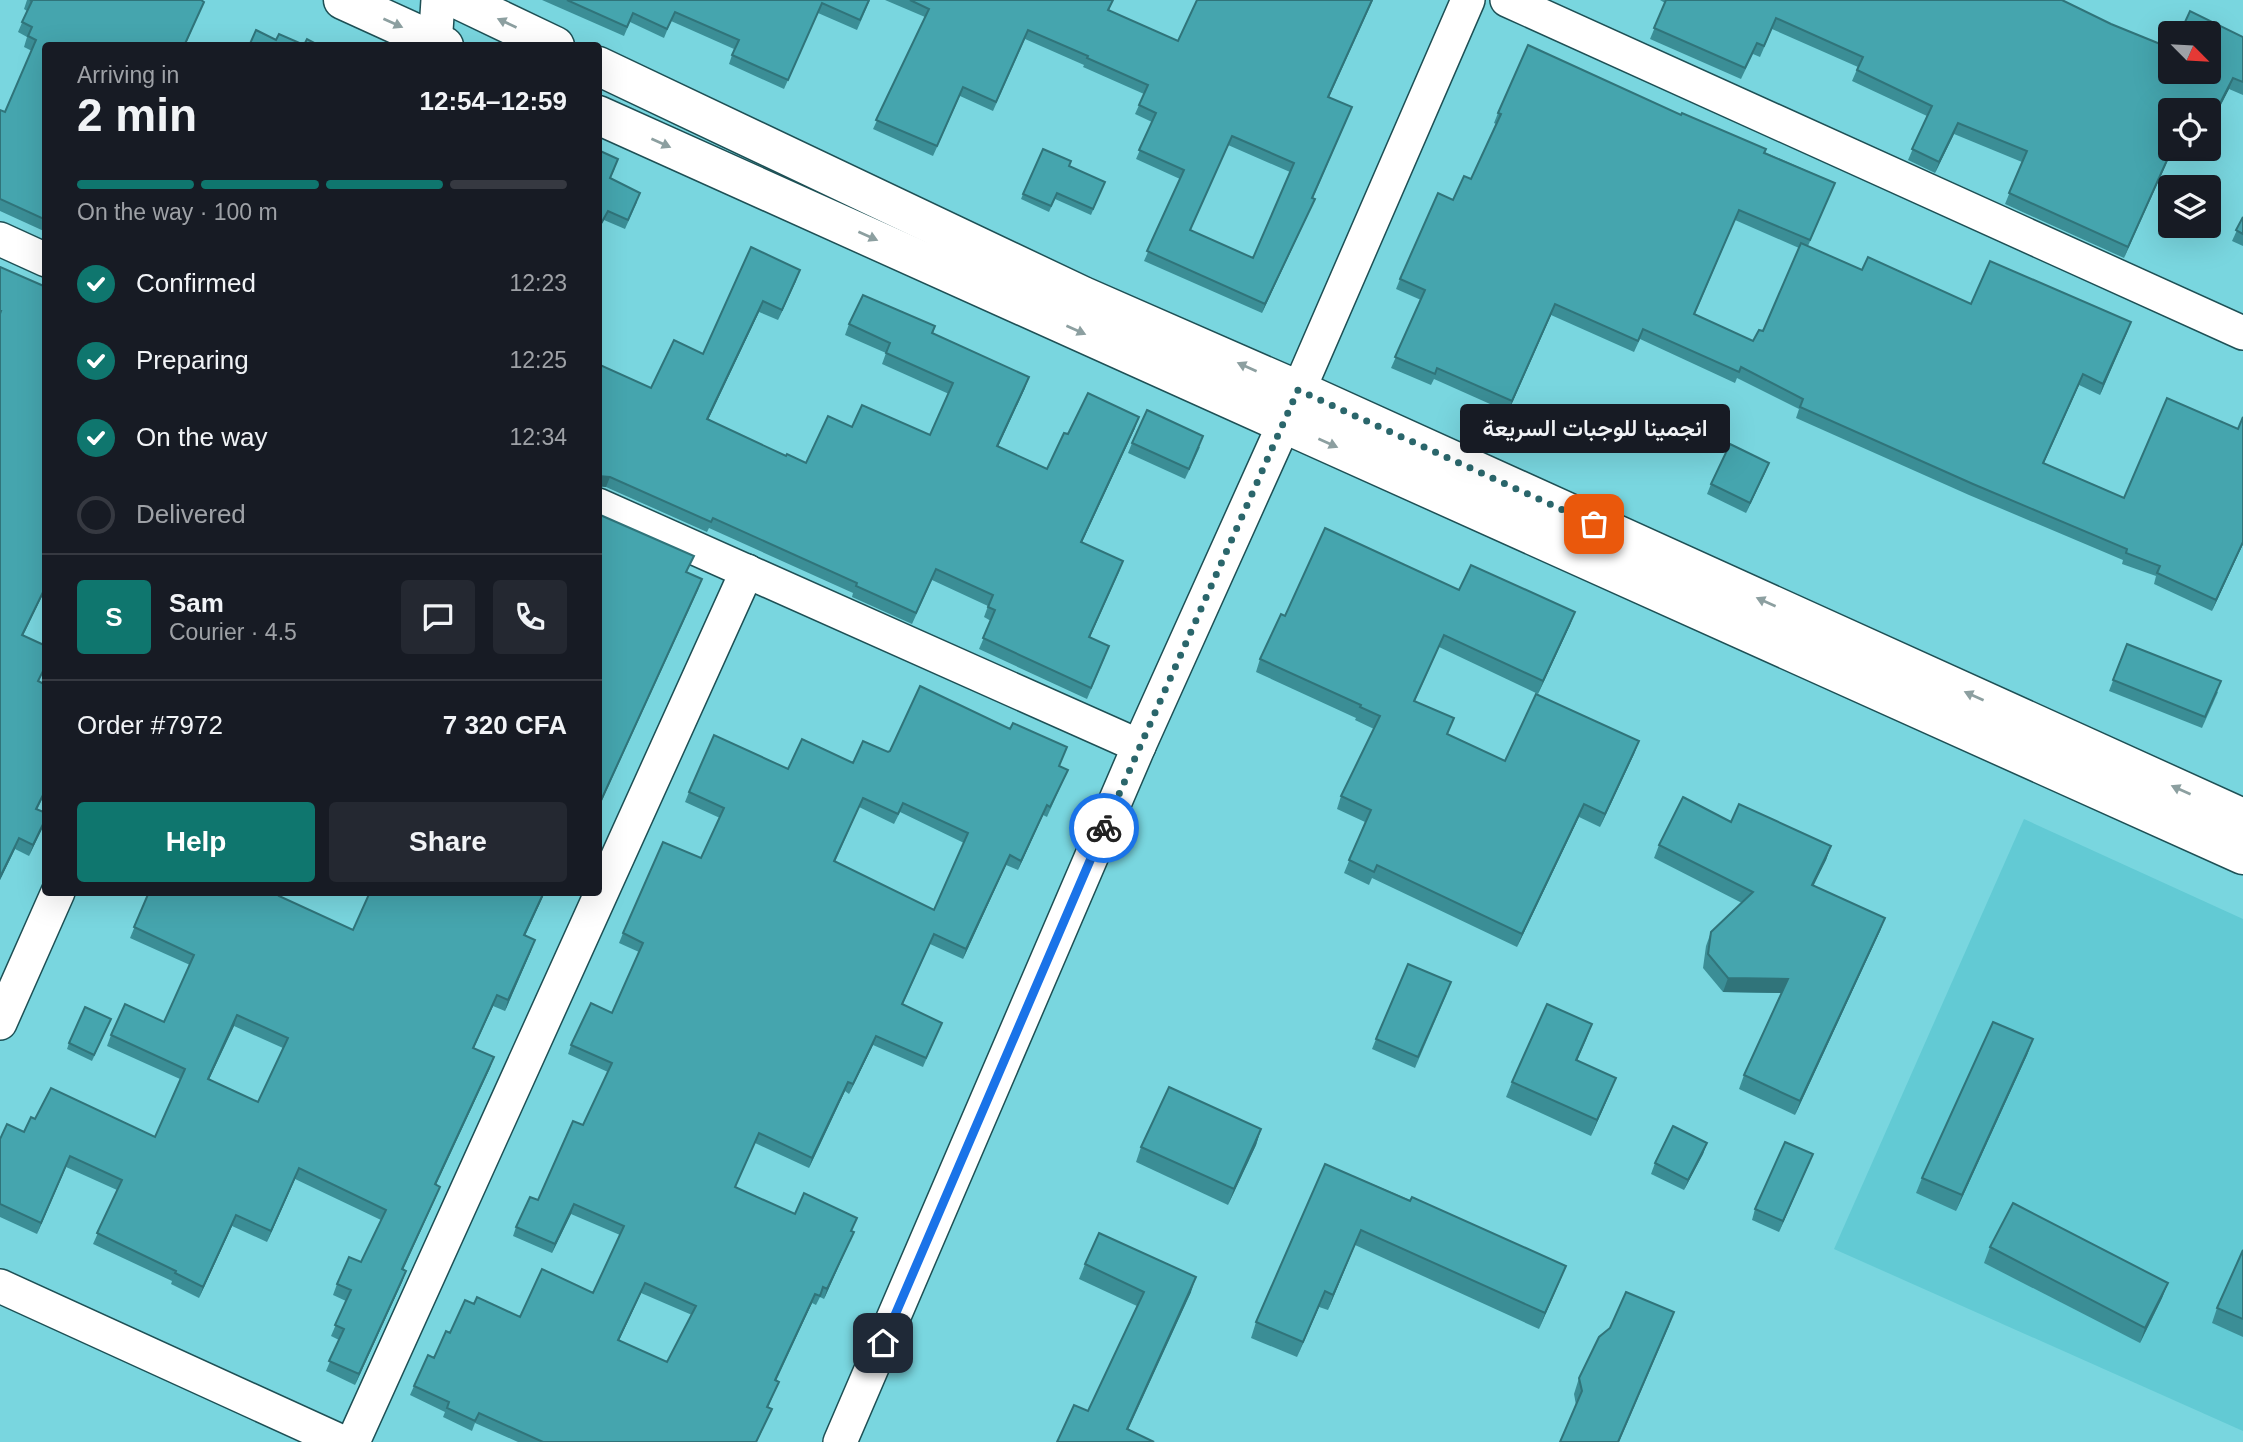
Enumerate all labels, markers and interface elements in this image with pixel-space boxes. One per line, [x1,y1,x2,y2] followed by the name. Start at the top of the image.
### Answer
[497,17,517,29] one-way arrow
[383,18,404,29] one-way arrow
[2158,21,2221,84] north arrow
[2158,21,2221,238] map controls
[77,62,179,88] text: Arriving in
[420,86,567,116] text: 12:54–12:59
[77,89,197,141] text: 2 min
[2158,98,2221,161] button: locate
[651,137,671,149] one-way arrow
[2158,175,2221,238] button: layers
[77,199,278,225] text: On the way · 100 m
[858,231,878,242] one-way arrow
[77,265,115,303] icon: check
[136,268,256,298] text: Confirmed
[509,270,567,296] text: 12:23
[1066,324,1086,336] one-way arrow
[77,342,115,380] icon: check
[136,345,249,375] text: Preparing
[509,347,567,373] text: 12:25
[1236,361,1257,372] one-way arrow
[1459,405,1729,454] callout: انجمينا للوجبات السريعة
[1482,415,1708,441] text: انجمينا للوجبات السريعة
[77,419,115,457] icon: check
[136,422,268,452] text: On the way
[509,424,567,450] text: 12:34
[1318,437,1338,449] one-way arrow
[1564,494,1624,554] pin
[136,499,246,529] text: Delivered
[1575,505,1613,543] icon: bag
[401,580,475,654] button: chat
[493,580,567,654] button: phone
[169,588,224,618] text: Sam
[1756,596,1777,607] one-way arrow
[105,602,123,632] text: S
[169,619,297,645] text: Courier · 4.5
[1963,690,1984,701] one-way arrow
[77,710,223,740] text: Order #7972
[443,710,567,740] text: 7 320 CFA
[2171,784,2191,796] one-way arrow
[1069,793,1139,863] courier
[77,802,315,882] button: Help
[329,802,567,882] button: Share
[1085,809,1123,847] icon: bike
[853,1313,913,1373] pin
[864,1324,902,1362] icon: home

